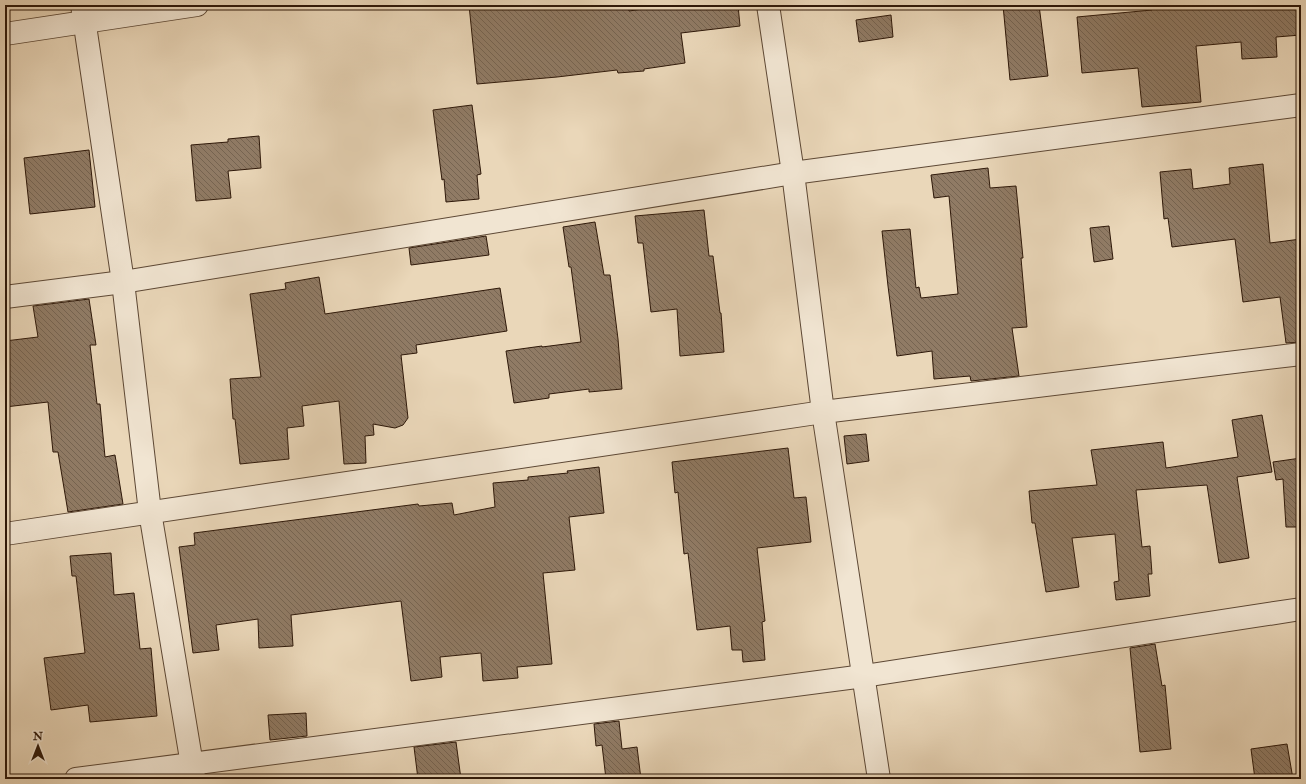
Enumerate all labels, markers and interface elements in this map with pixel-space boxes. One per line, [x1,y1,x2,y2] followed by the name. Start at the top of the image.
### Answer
[18,726,58,766] north arrow
[32,730,44,743] text: N

